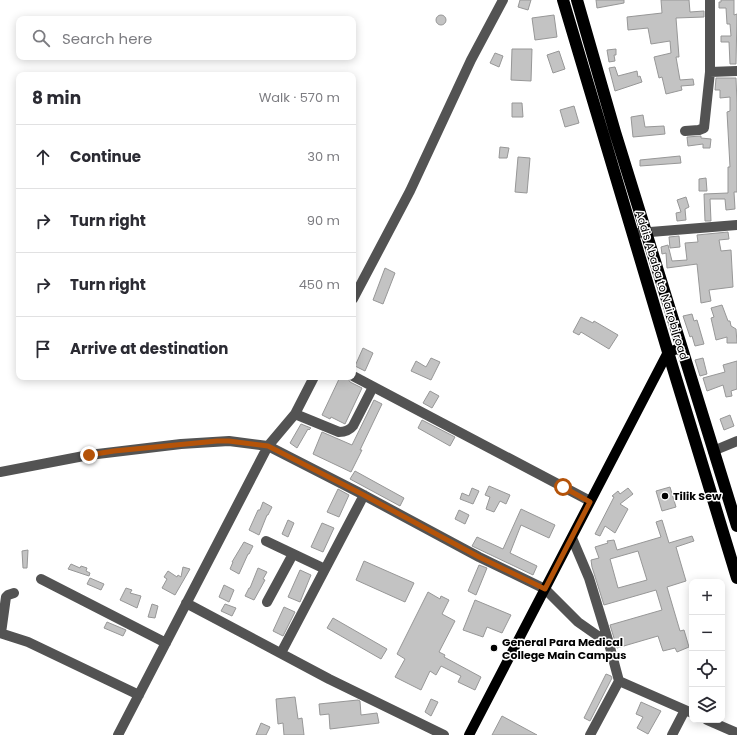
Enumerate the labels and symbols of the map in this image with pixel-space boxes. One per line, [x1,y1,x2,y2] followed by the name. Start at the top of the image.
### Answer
[632,208,692,362] street label: Addis Ababa to Nairobi road
[80,446,98,464] route end
[554,478,572,496] route start
[673,488,722,504] place label: Tilik Sew
[660,491,670,501] marker: Tilik Sew
[502,634,626,663] place label: General Para Medical College Main Campus
[489,643,499,653] marker: General Para Medical College Main Campus

